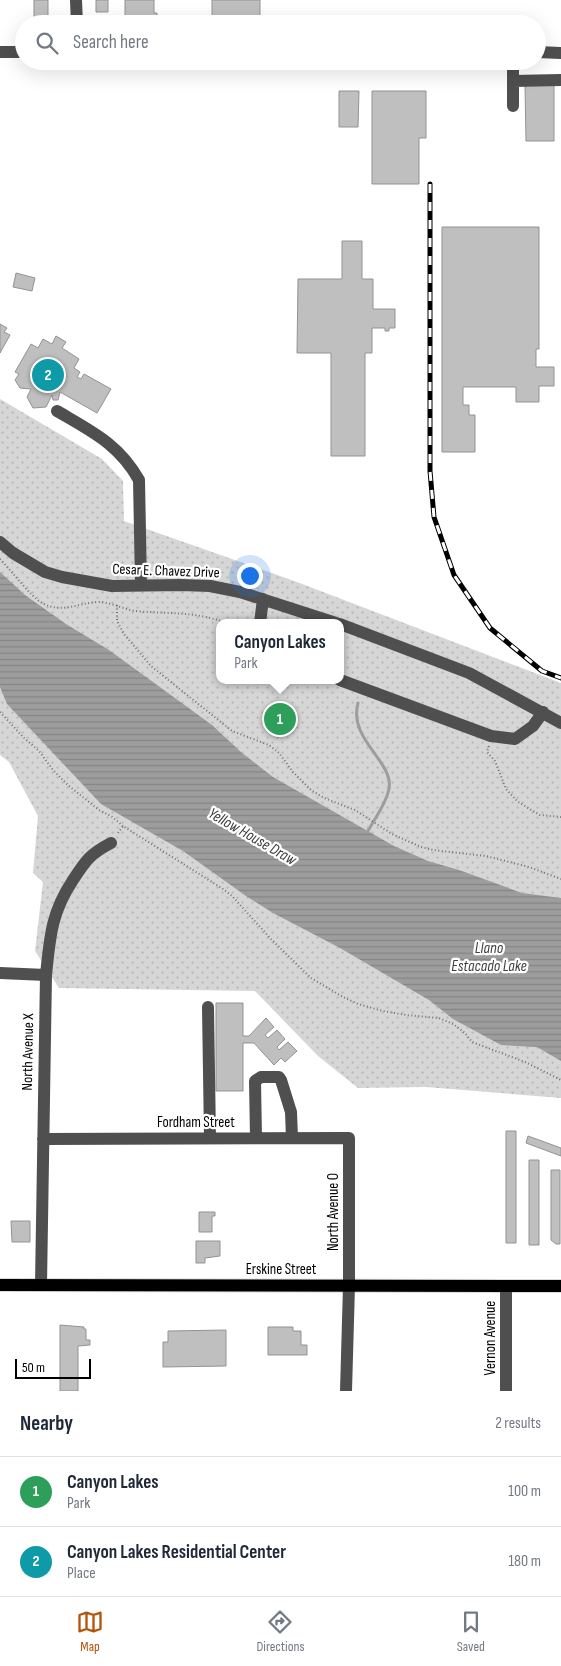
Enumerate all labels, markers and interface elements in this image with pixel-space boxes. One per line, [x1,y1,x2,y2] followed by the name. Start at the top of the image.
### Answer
[15,15,546,70] search box
[33,29,61,57] icon: search
[73,31,149,54] text: Search here
[32,356,64,394] pin: 2
[112,560,220,582] street label: Cesar E. Chavez Drive
[237,563,263,589] your location
[216,619,344,684] popup
[234,631,326,654] text: Canyon Lakes
[234,654,258,673] text: Park
[264,700,296,738] pin: 1
[205,804,300,870] water label: Yellow House Draw
[451,939,527,976] water label: Llano Estacado Lake
[18,1013,38,1091] street label: North Avenue X
[157,1113,235,1132] street label: Fordham Street
[324,1173,343,1251] street label: North Avenue O
[246,1260,317,1279] street label: Erskine Street
[481,1301,500,1375] street label: Vernon Avenue
[15,1356,91,1379] scale bar
[22,1359,45,1376] text: 50 m
[20,1411,73,1436] text: Nearby
[495,1414,541,1433] text: 2 results
[67,1471,159,1494] text: Canyon Lakes
[33,1482,39,1501] text: 1
[508,1482,541,1501] text: 100 m
[67,1494,90,1513] text: Park
[67,1541,286,1564] text: Canyon Lakes Residential Center
[32,1552,40,1571] text: 2
[508,1552,541,1571] text: 180 m
[67,1564,96,1583] text: Place
[76,1608,104,1655] tab: Map
[256,1608,305,1655] tab: Directions
[457,1608,485,1655] tab: Saved

